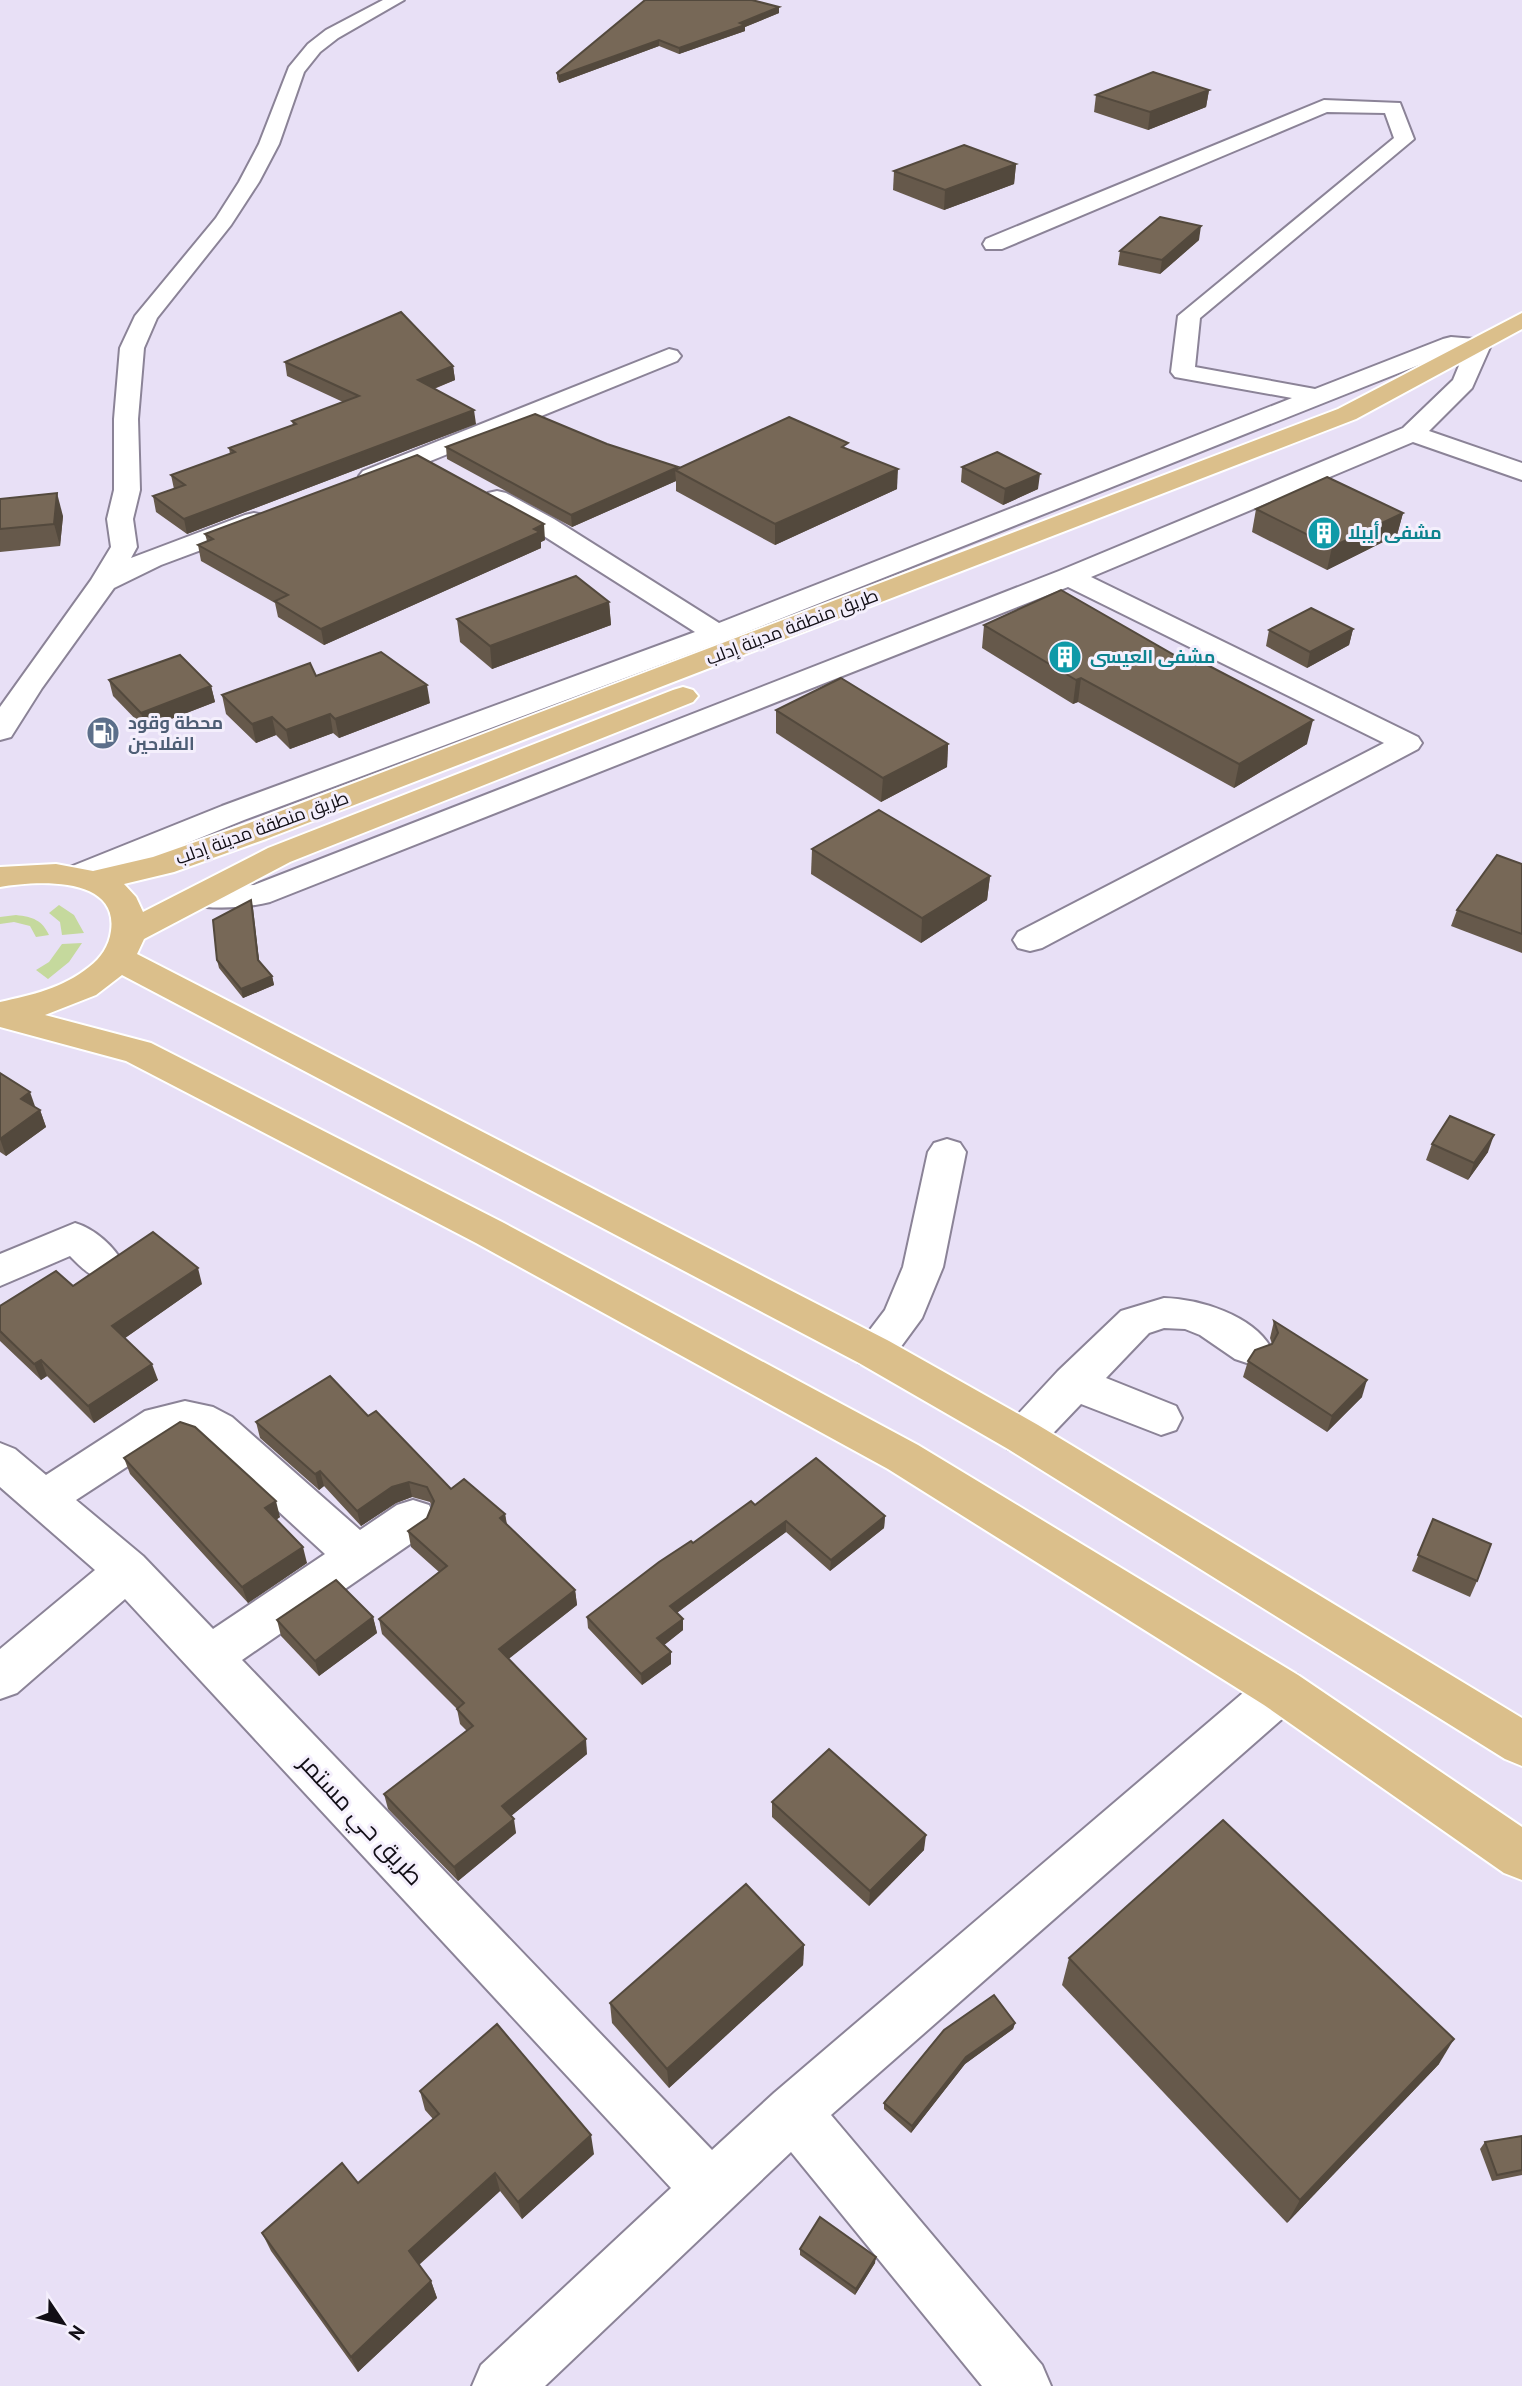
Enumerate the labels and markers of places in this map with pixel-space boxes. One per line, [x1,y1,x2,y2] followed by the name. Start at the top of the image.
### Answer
[1305,514,1343,552] building icon: مشفى أيبلا
[1348,520,1442,544] place label: مشفى أيبلا
[1046,638,1084,676] building icon: مشفى العيسى
[1090,645,1215,668] place label: مشفى العيسى
[128,711,223,755] place label: محطة وقود الفلاحين
[84,714,122,752] fuel station icon: محطة وقود الفلاحين

